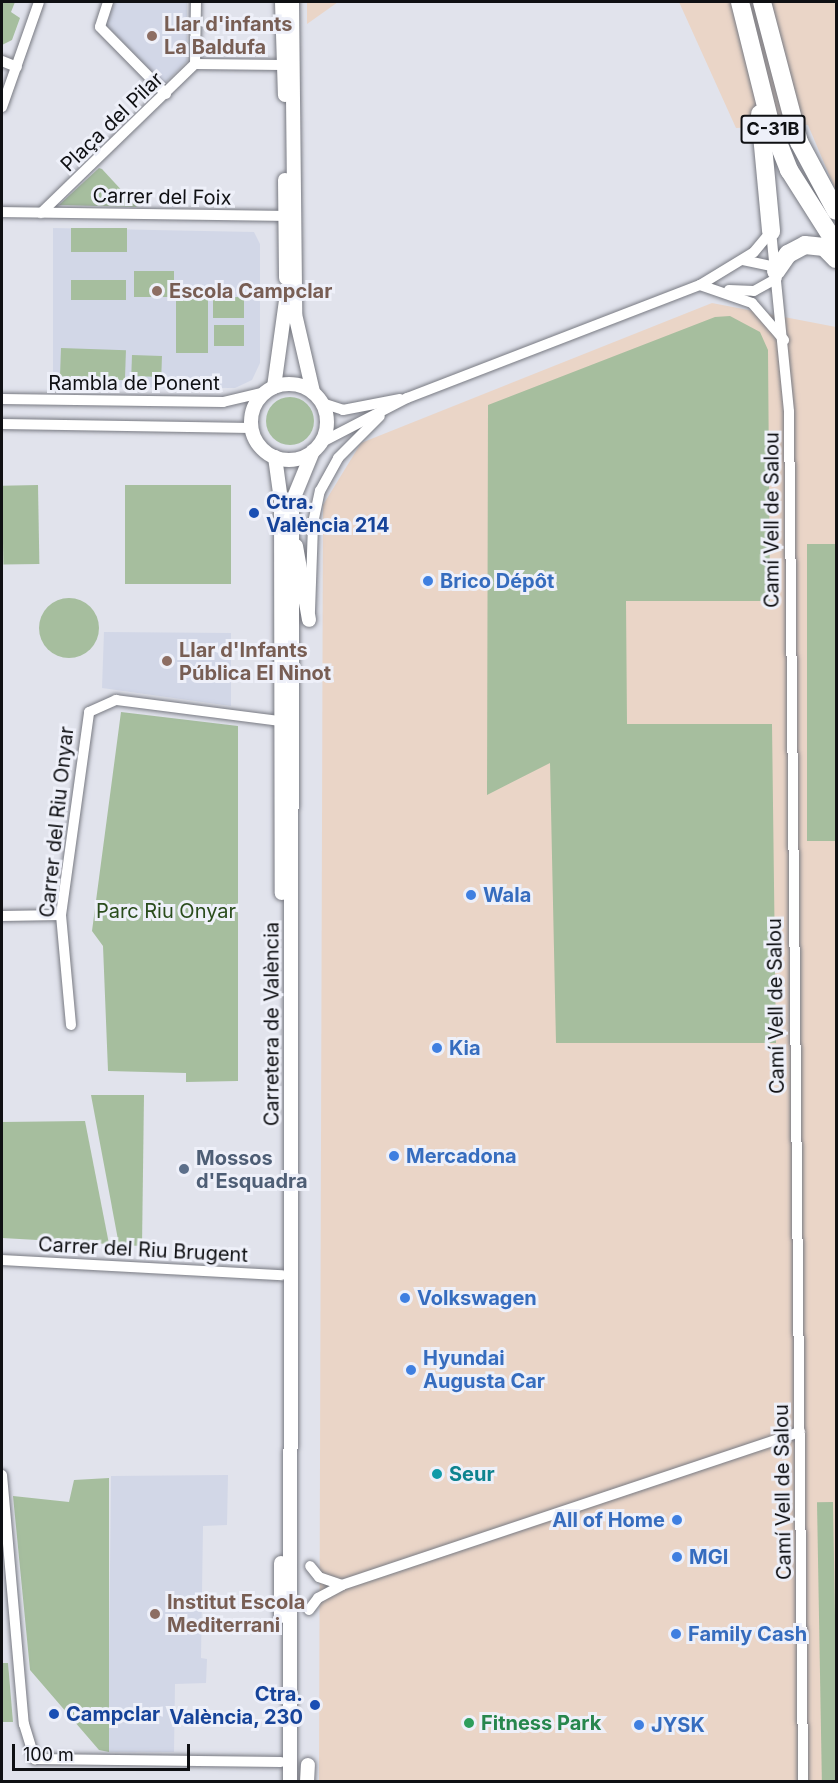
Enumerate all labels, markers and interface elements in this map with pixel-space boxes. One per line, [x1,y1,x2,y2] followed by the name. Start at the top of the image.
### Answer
[164,13,292,60] place label: Llar d'infants La Baldufa
[145,29,159,43] marker: Llar d'infants La Baldufa
[56,67,168,177] street label: Plaça del Pilar
[740,114,806,144] road number: C-31B
[92,184,232,210] street label: Carrer del Foix
[169,279,332,303] place label: Escola Campclar
[150,284,164,298] marker: Escola Campclar
[48,371,220,395] street label: Rambla de Ponent
[760,432,784,608] street label: Camí Vell de Salou
[266,490,389,537] place label: Ctra. València 214
[247,506,261,520] marker: Ctra. València 214
[440,569,554,593] place label: Brico Dépôt
[421,574,435,588] marker: Brico Dépôt
[179,638,331,685] place label: Llar d'Infants Pública El Ninot
[160,654,174,668] marker: Llar d'Infants Pública El Ninot
[35,725,79,919] street label: Carrer del Riu Onyar
[483,883,531,907] place label: Wala
[464,888,478,902] marker: Wala
[96,899,236,923] park label: Parc Riu Onyar
[762,918,790,1094] street label: Camí Vell de Salou
[260,922,284,1126] street label: Carretera de València
[449,1036,481,1060] place label: Kia
[430,1041,444,1055] marker: Kia
[406,1144,517,1168] place label: Mercadona
[196,1146,307,1193] place label: Mossos d'Esquadra
[387,1149,401,1163] marker: Mercadona
[177,1162,191,1176] marker: Mossos d'Esquadra
[38,1233,248,1267] street label: Carrer del Riu Brugent
[417,1286,537,1310] place label: Volkswagen
[398,1291,412,1305] marker: Volkswagen
[423,1346,545,1393] place label: Hyundai Augusta Car
[404,1363,418,1377] marker: Hyundai Augusta Car
[769,1404,797,1580] street label: Camí Vell de Salou
[449,1462,495,1486] place label: Seur
[430,1467,444,1481] marker: Seur
[552,1508,665,1532] place label: All of Home
[670,1513,684,1527] marker: All of Home
[689,1545,728,1569] place label: MGI
[670,1550,684,1564] marker: MGI
[167,1590,305,1637] place label: Institut Escola Mediterrani
[148,1607,162,1621] marker: Institut Escola Mediterrani
[688,1622,807,1646] place label: Family Cash
[669,1627,683,1641] marker: Family Cash
[169,1682,303,1729] place label: Ctra. València, 230
[308,1698,322,1712] marker: Ctra. València, 230
[66,1702,160,1726] place label: Campclar
[47,1707,61,1721] marker: Campclar
[481,1711,601,1735] place label: Fitness Park
[651,1713,705,1737] place label: JYSK
[462,1716,476,1730] marker: Fitness Park
[632,1718,646,1732] marker: JYSK
[15,1732,194,1770] scale bar
[23,1744,74,1765] text: 100 m

